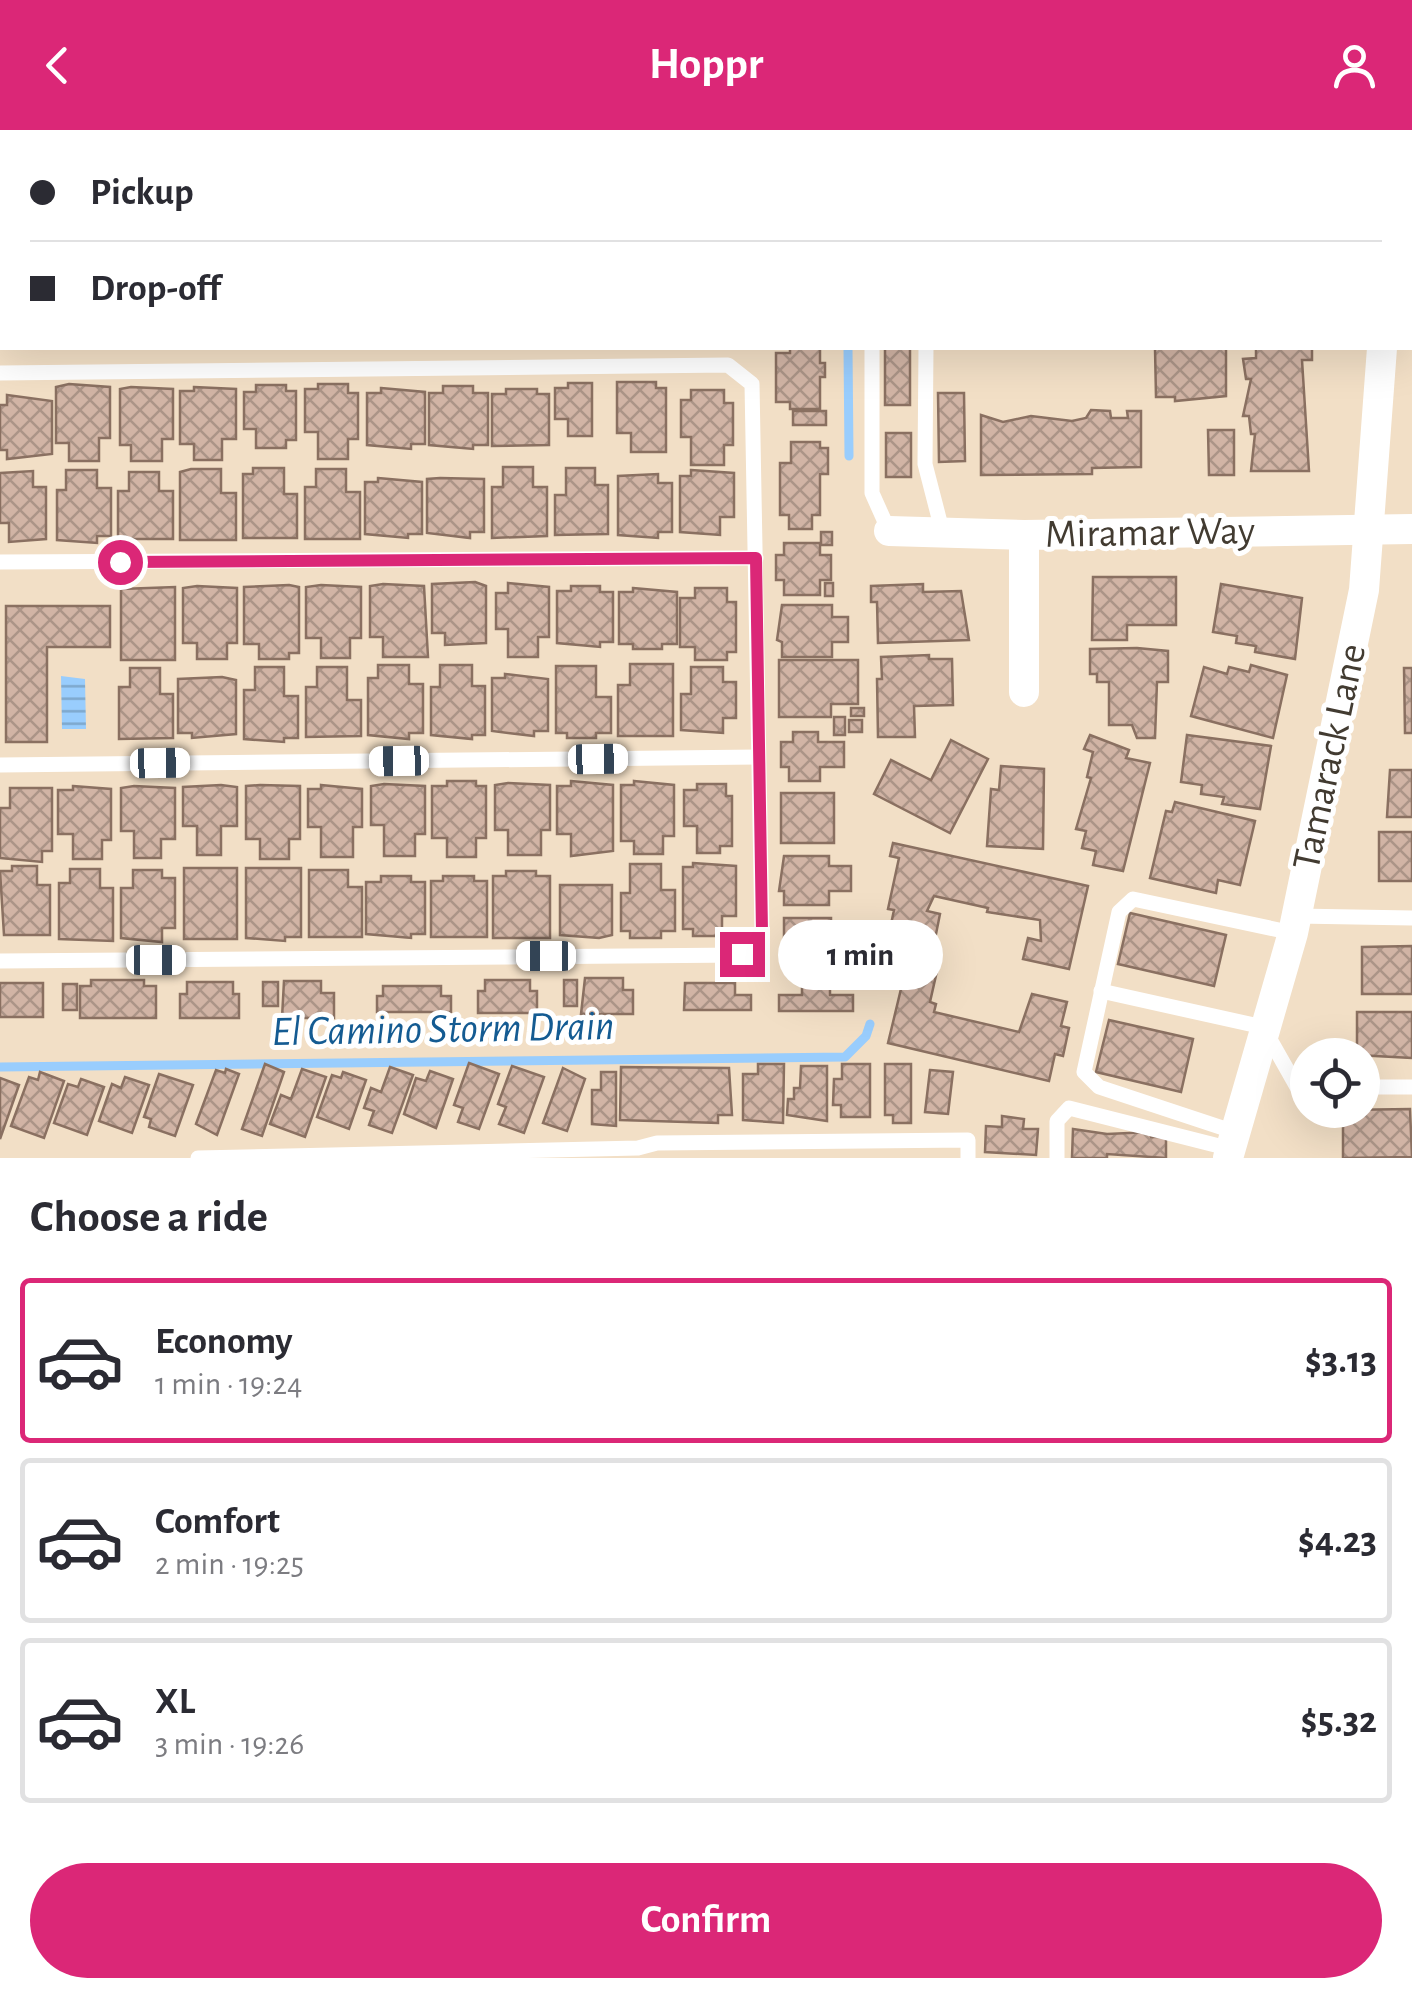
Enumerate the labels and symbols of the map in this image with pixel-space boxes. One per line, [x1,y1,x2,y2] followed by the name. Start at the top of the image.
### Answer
[1045,511,1255,555] street label: Miramar Way
[98,540,143,585] route start
[1287,640,1373,874] street label: Tamarack Lane
[568,743,628,775] car
[369,745,429,777] car
[130,747,190,779] car
[777,919,942,989] callout: 1 min
[720,932,765,977] route end
[516,941,576,971] car
[126,945,186,975] car
[271,1005,615,1053] water label: El Camino Storm Drain

